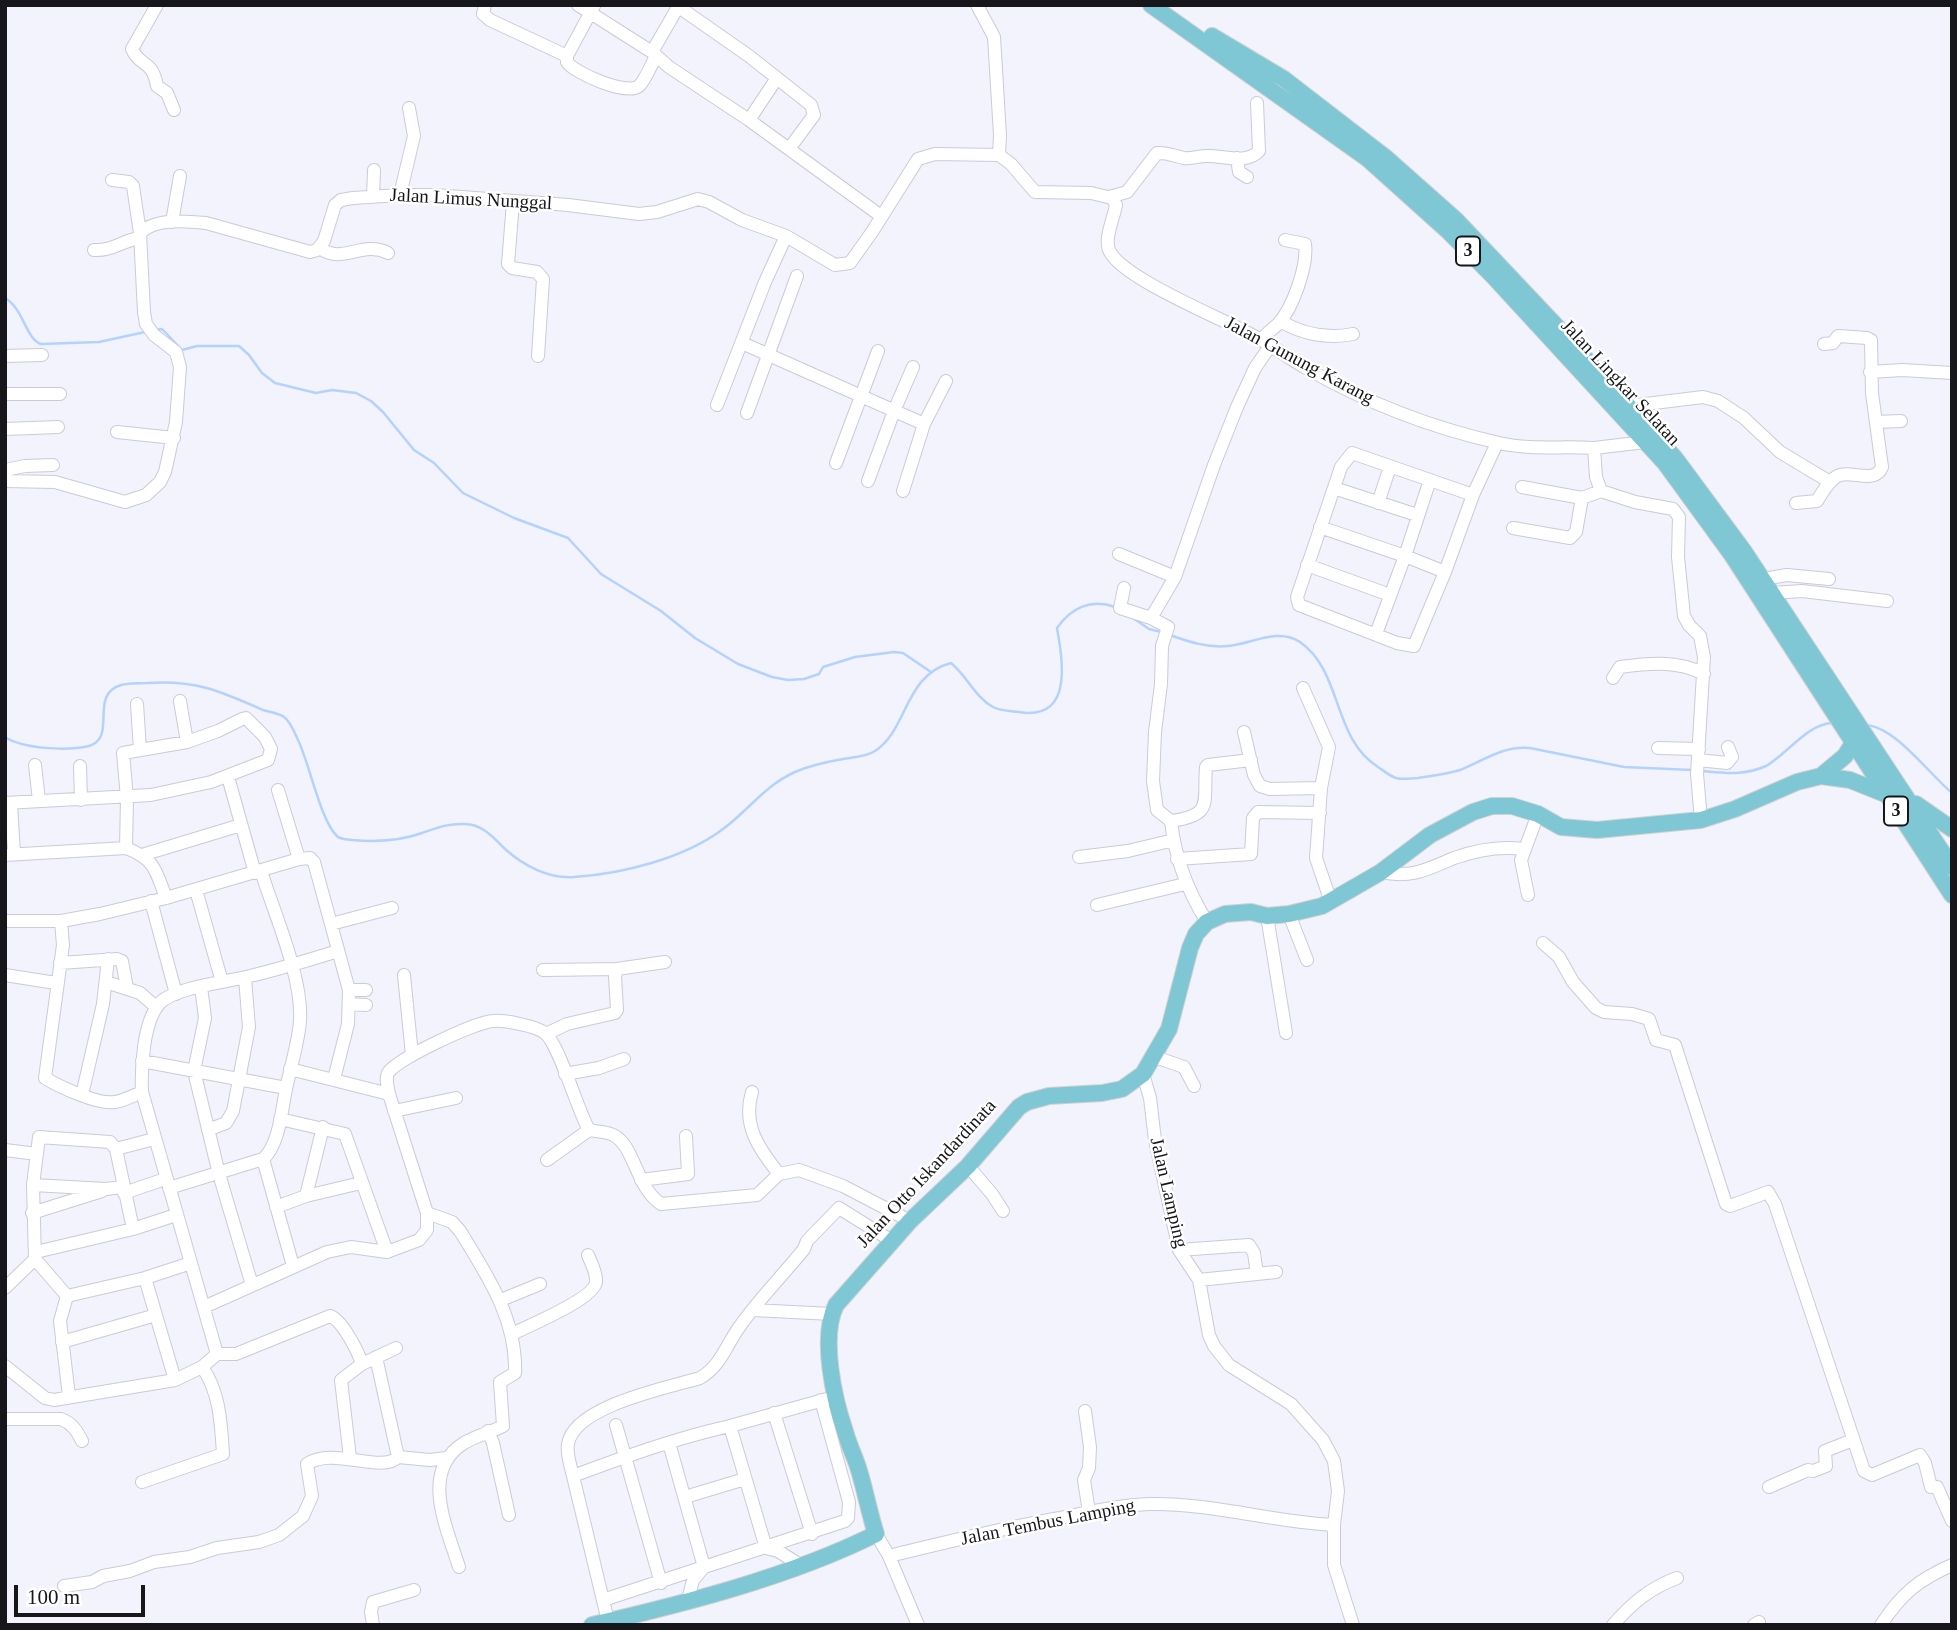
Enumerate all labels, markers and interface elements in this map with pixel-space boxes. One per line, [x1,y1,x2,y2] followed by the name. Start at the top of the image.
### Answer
[389,184,553,216] street label: Jalan Limus Nunggal
[1456,236,1480,265] road number: 3
[1221,312,1377,410] street label: Jalan Gunung Karang
[1556,315,1684,451] street label: Jalan Lingkar Selatan
[1884,796,1908,826] road number: 3
[852,1095,1002,1253] street label: Jalan Otto Iskandardinata
[1144,1136,1192,1250] street label: Jalan Lamping
[959,1495,1137,1551] street label: Jalan Tembus Lamping
[18,1570,149,1614] scale bar
[27,1585,80,1609] text: 100 m

